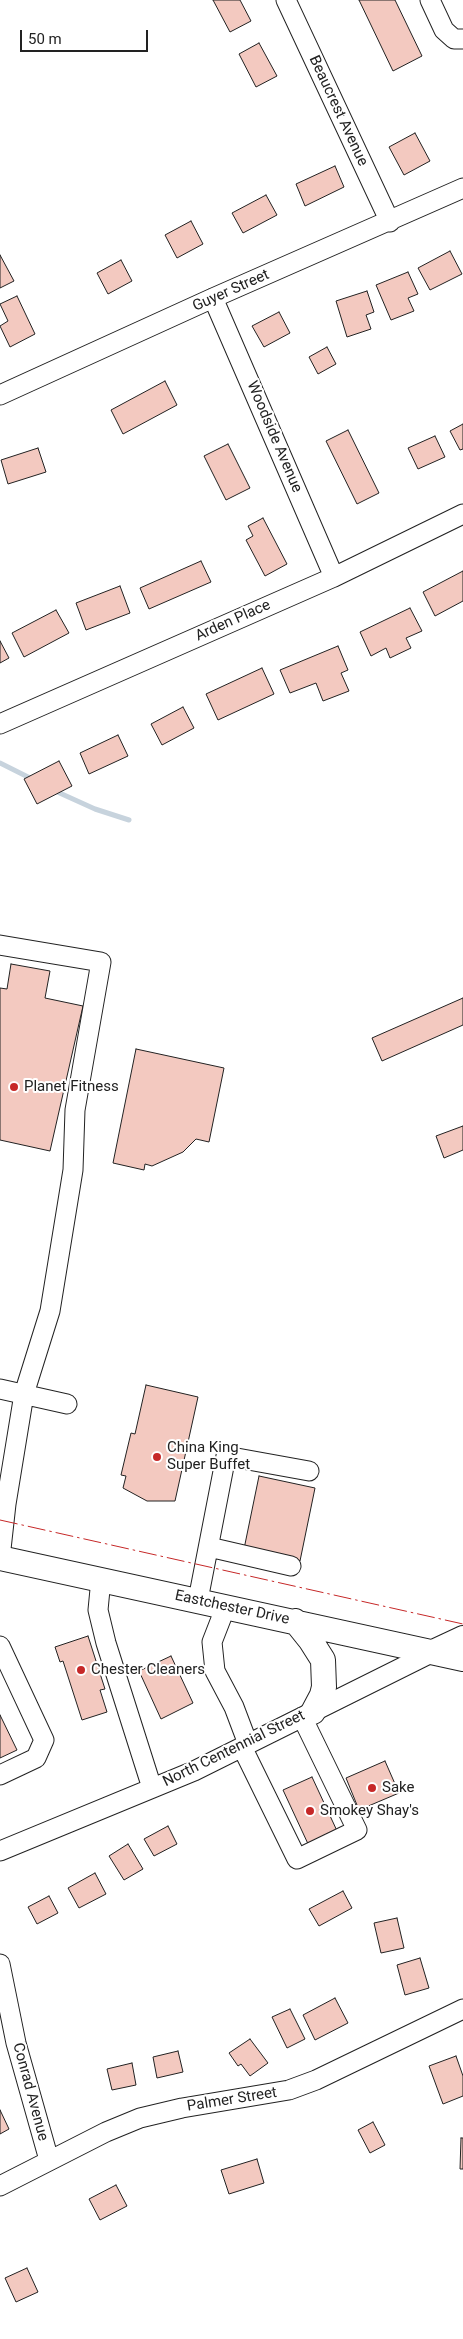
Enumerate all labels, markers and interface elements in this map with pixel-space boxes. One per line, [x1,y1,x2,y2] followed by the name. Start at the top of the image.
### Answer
[22,20,150,52] scale bar
[28,30,62,48] text: 50 m
[305,53,371,169] street label: Beaucrest Avenue
[190,266,272,316] street label: Guyer Street
[242,379,306,495] street label: Woodside Avenue
[193,596,273,646] street label: Arden Place
[24,1078,119,1096] place label: Planet Fitness
[8,1081,20,1093] marker: Planet Fitness
[167,1439,250,1474] place label: China King Super Buffet
[151,1451,163,1463] marker: China King Super Buffet
[173,1587,291,1629] street label: Eastchester Drive
[91,1661,205,1679] place label: Chester Cleaners
[75,1664,87,1676] marker: Chester Cleaners
[160,1707,308,1791] street label: North Centennial Street
[382,1779,414,1797] place label: Sake
[366,1782,378,1794] marker: Sake
[320,1802,419,1820] place label: Smokey Shay's
[304,1805,316,1817] marker: Smokey Shay's
[8,2041,52,2143] street label: Conrad Avenue
[186,2084,278,2116] street label: Palmer Street

